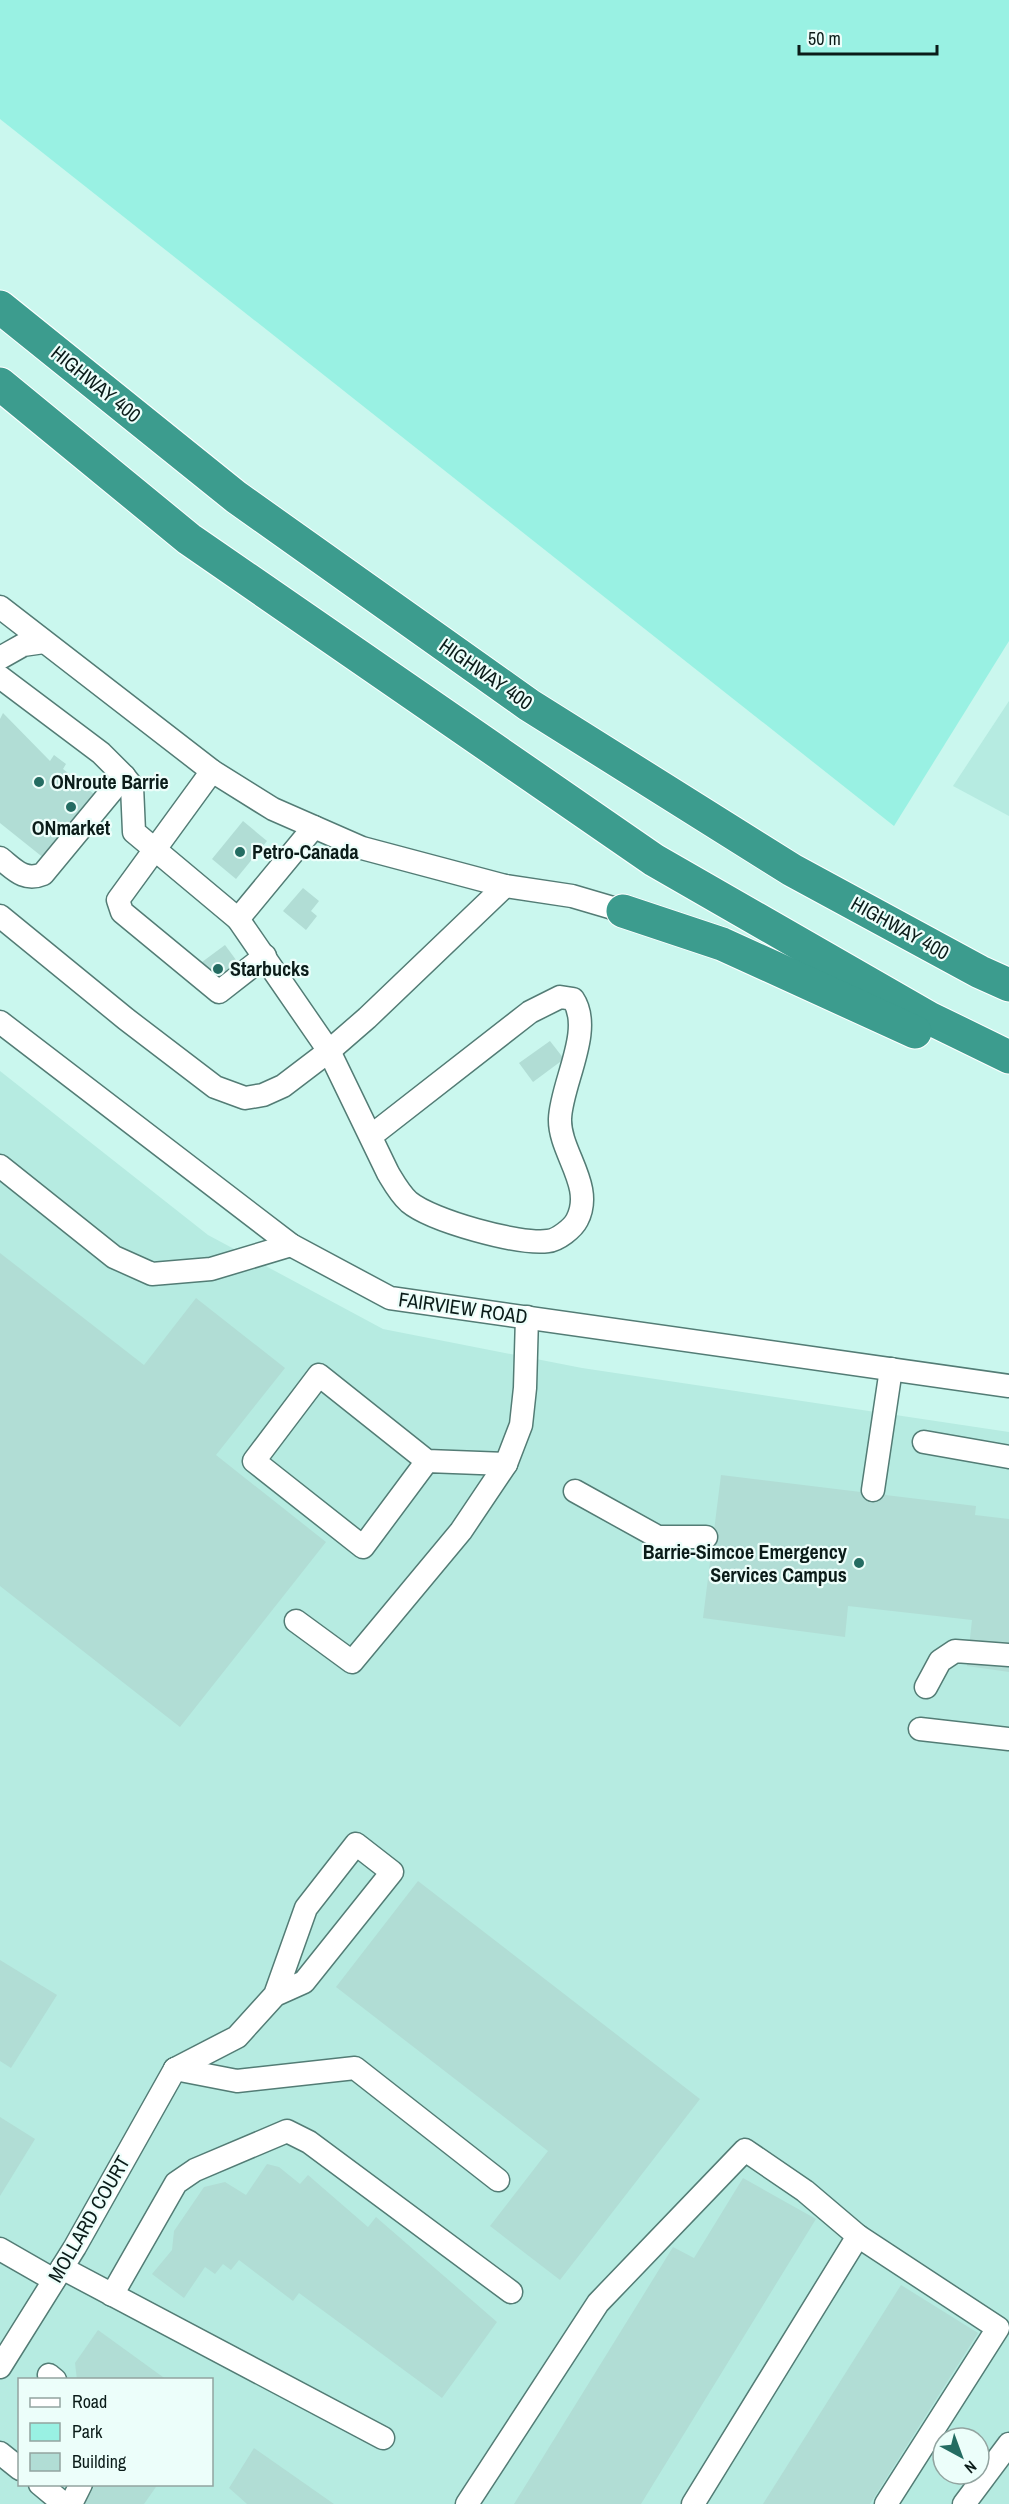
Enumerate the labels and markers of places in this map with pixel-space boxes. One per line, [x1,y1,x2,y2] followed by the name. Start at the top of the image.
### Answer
[51,768,169,795] place label: ONroute Barrie
[32,775,46,789] marker: ONroute Barrie
[64,800,78,814] marker: ONmarket
[32,814,111,841] place label: ONmarket
[252,838,359,865] place label: Petro-Canada
[233,845,247,859] marker: Petro-Canada
[230,955,309,982] place label: Starbucks
[211,962,225,976] marker: Starbucks
[643,1538,848,1588] place label: Barrie-Simcoe Emergency Services Campus
[852,1556,866,1570] marker: Barrie-Simcoe Emergency Services Campus

